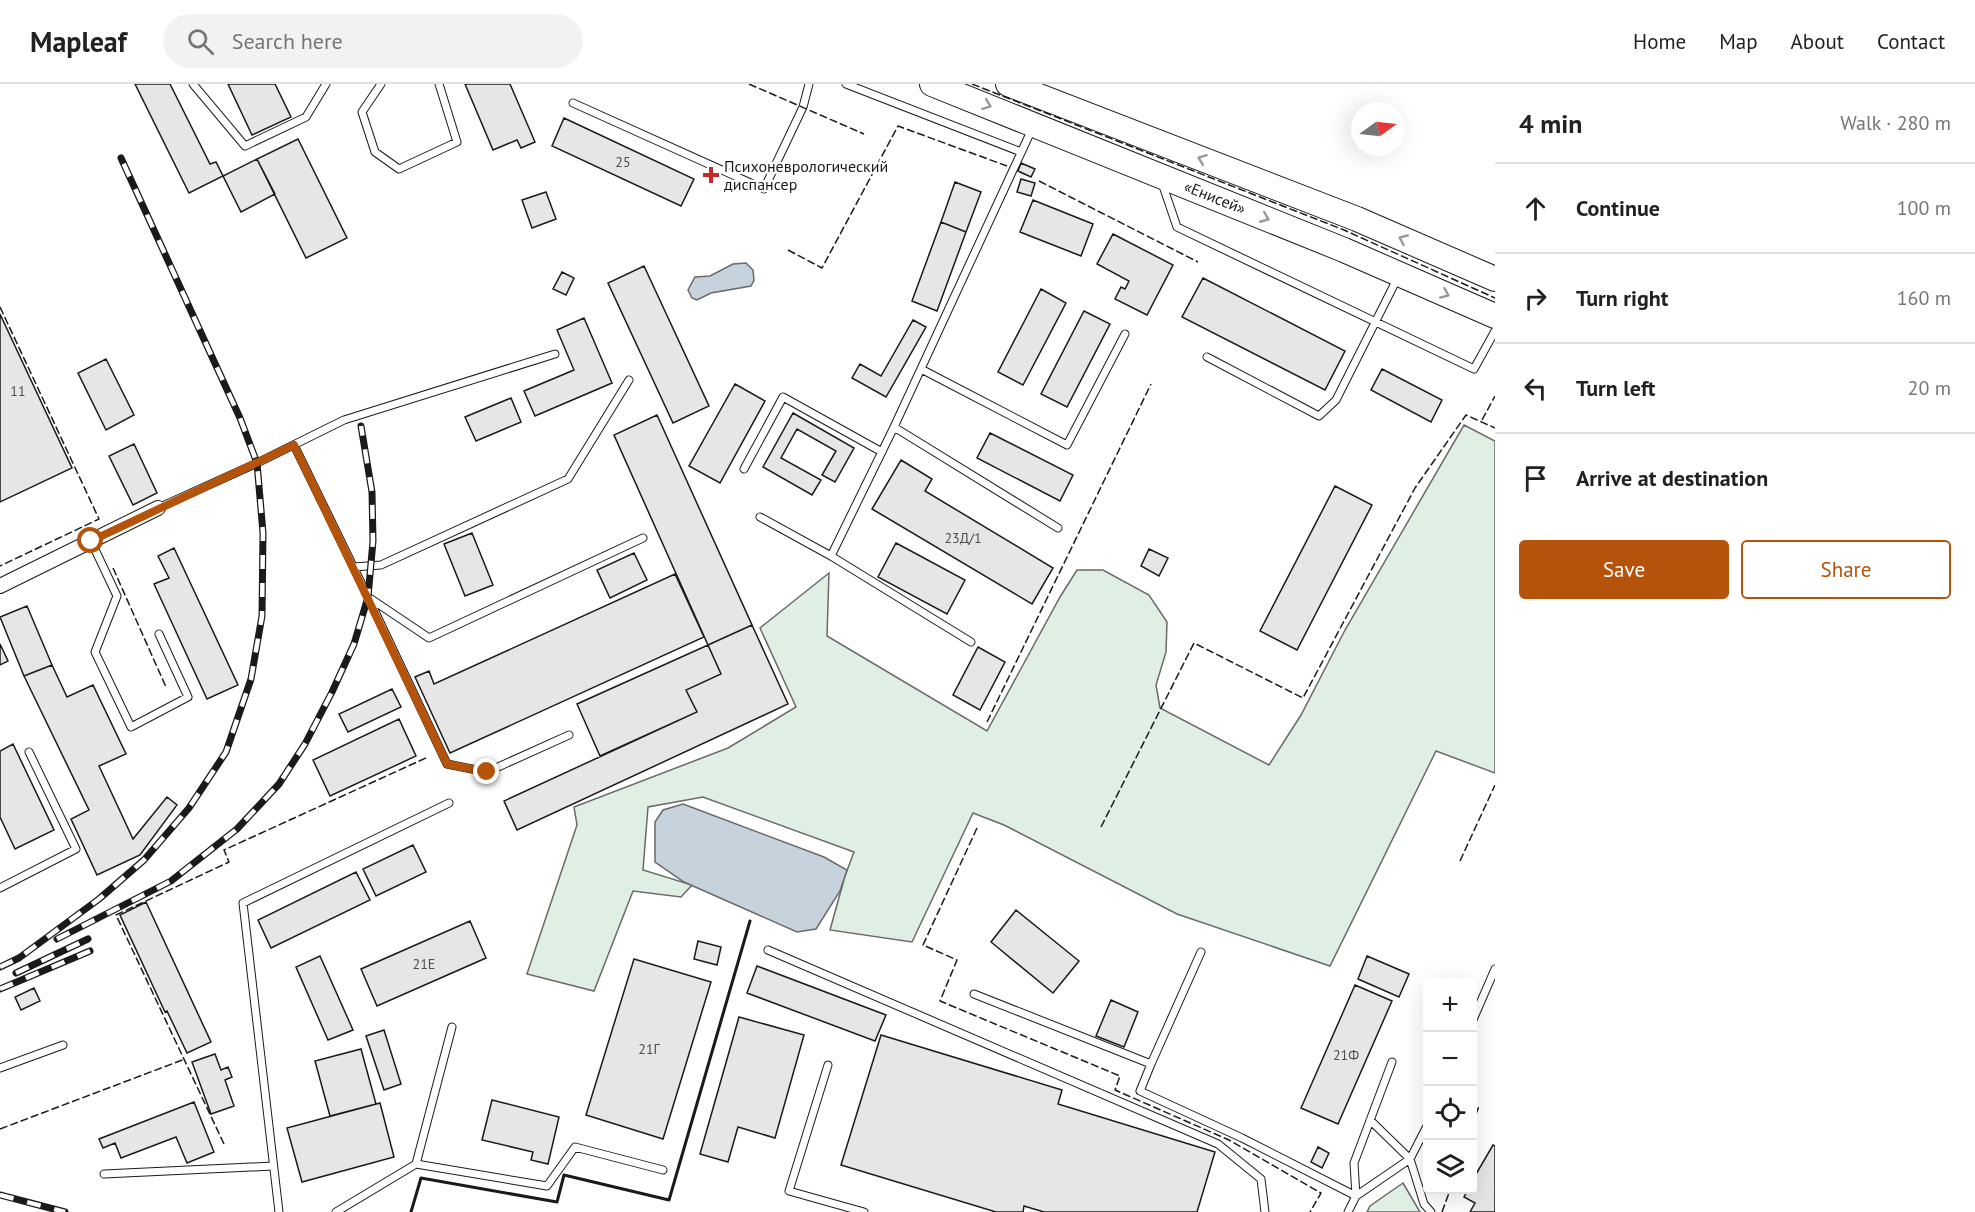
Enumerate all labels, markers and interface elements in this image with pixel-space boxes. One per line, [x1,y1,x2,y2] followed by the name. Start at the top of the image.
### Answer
[163,14,583,68] search box
[30,23,127,60] text: Mapleaf
[184,25,217,58] icon: search
[232,27,343,55] text: Search here
[1633,28,1686,55] text: Home
[1719,28,1758,55] text: Map
[1791,28,1844,55] text: About
[1877,28,1945,55] text: Contact
[981,98,992,110] one-way arrow
[1351,102,1405,156] north arrow
[1519,107,1582,140] text: 4 min
[1840,110,1951,136] text: Walk · 280 m
[615,153,631,171] house number: 25
[1198,154,1209,166] one-way arrow
[724,156,888,194] place label: Психоневрологический диспансер
[702,166,720,184] marker: Психоневрологический диспансер
[1181,176,1249,219] street label: «Енисей»
[1519,192,1552,225] icon: ahead
[1576,194,1660,222] text: Continue
[1897,195,1951,221] text: 100 m
[1259,210,1270,223] one-way arrow
[1398,234,1409,246] one-way arrow
[1519,282,1552,315] icon: right
[1576,284,1668,312] text: Turn right
[1897,285,1951,311] text: 160 m
[1438,286,1449,298] one-way arrow
[1519,372,1552,405] icon: left
[1576,374,1656,402] text: Turn left
[1908,375,1951,401] text: 20 m
[10,382,26,400] house number: 11
[1519,462,1552,495] icon: arrive
[1576,464,1768,492] text: Arrive at destination
[77,527,103,553] route start
[944,529,982,547] house number: 23Д/1
[1519,540,1729,599] button: Save
[1741,540,1951,599] button: Share
[473,758,499,784] route end
[413,955,435,973] house number: 21Е
[1423,978,1477,1194] map controls
[1423,978,1477,1032] button: +
[1423,1032,1477,1086] button: −
[638,1040,661,1058] house number: 21Г
[1333,1046,1359,1064] house number: 21Ф
[1423,1086,1477,1140] button: locate
[1423,1140,1477,1194] button: layers

